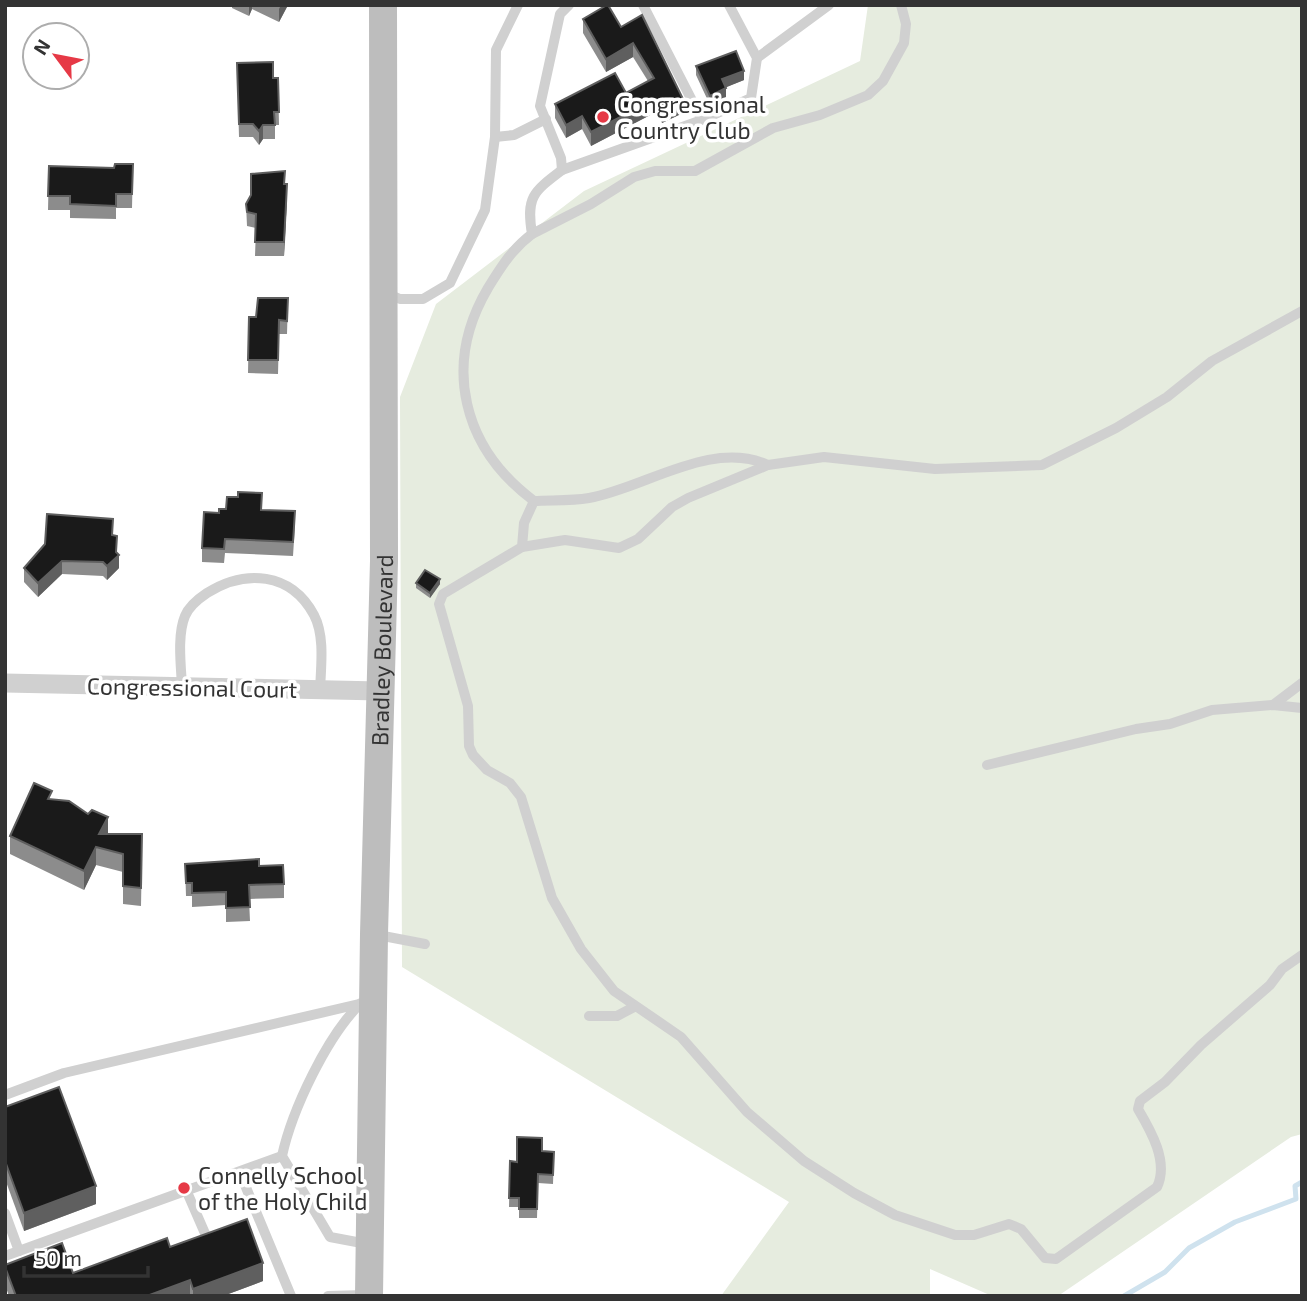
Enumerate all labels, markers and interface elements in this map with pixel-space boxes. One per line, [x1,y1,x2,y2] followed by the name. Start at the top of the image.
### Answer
[21,21,91,91] north arrow
[28,35,55,59] text: N
[617,90,766,144] place label: Congressional Country Club
[595,109,611,125] marker: Congressional Country Club
[365,554,398,746] street label: Bradley Boulevard
[87,671,298,703] street label: Congressional Court
[198,1161,367,1215] place label: Connelly School of the Holy Child
[176,1180,192,1196] marker: Connelly School of the Holy Child
[24,1234,149,1278] scale bar
[35,1245,82,1270] text: 50 m

